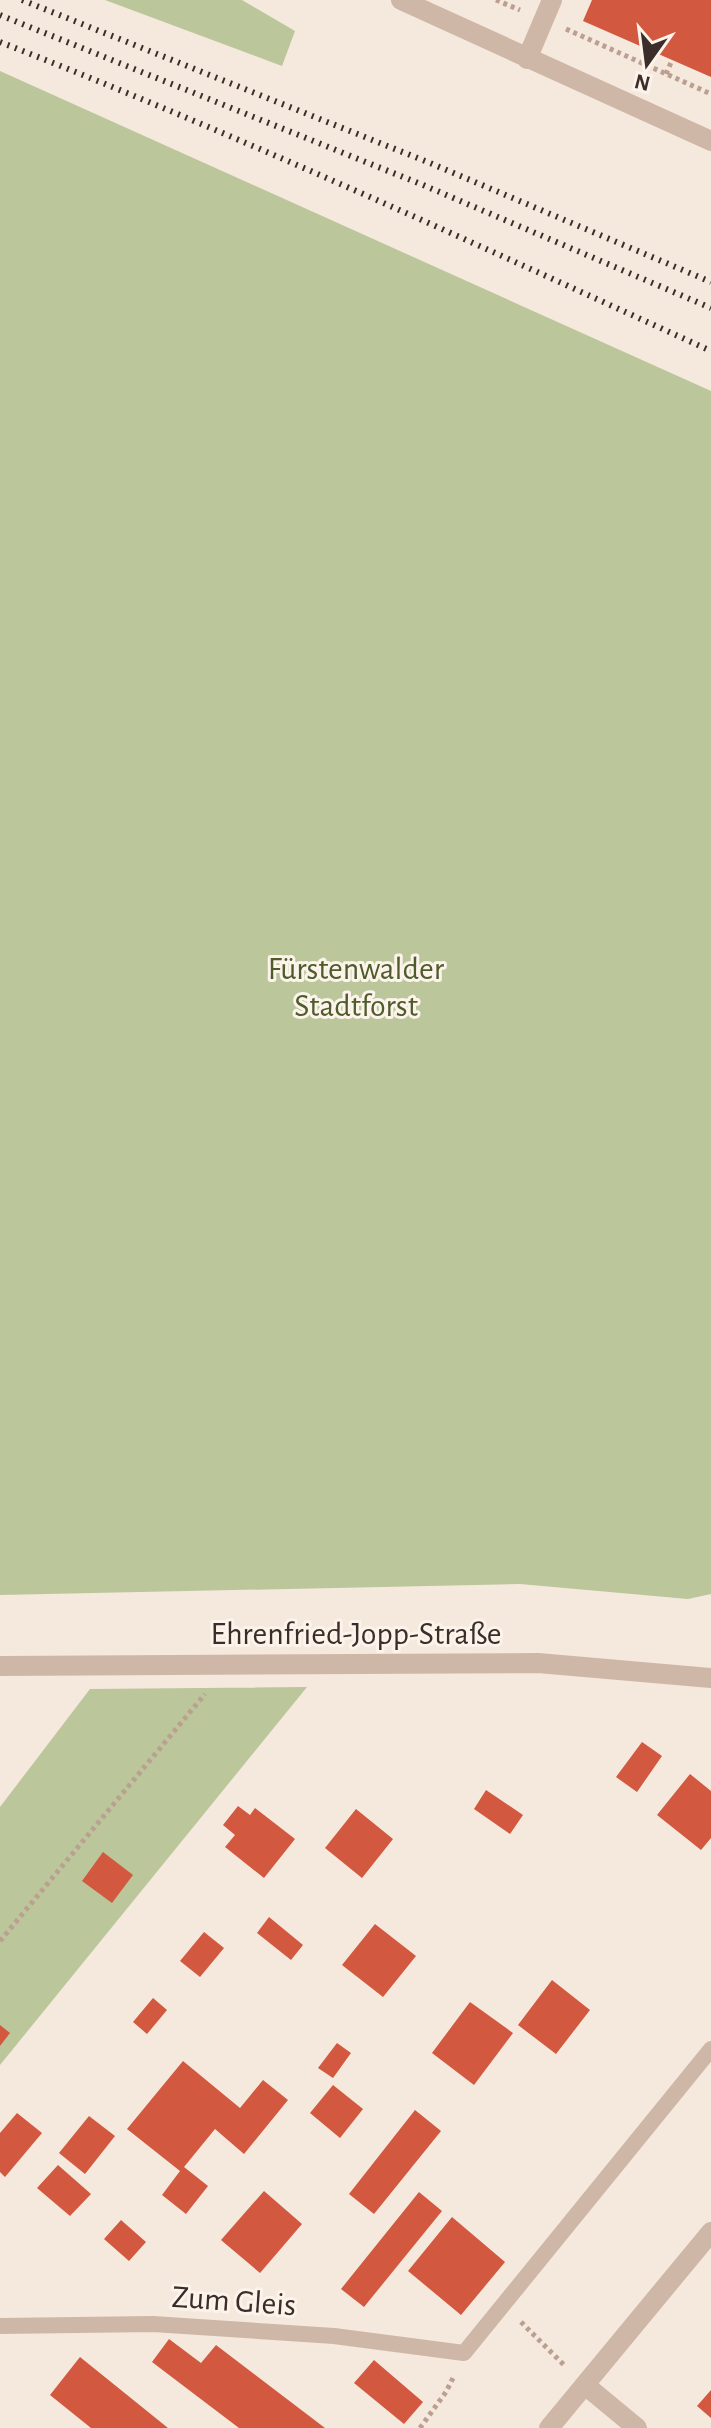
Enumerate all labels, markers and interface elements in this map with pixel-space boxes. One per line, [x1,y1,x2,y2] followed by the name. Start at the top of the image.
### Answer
[607,24,687,104] north arrow
[632,70,652,95] text: N
[268,953,445,1022] park label: Fürstenwalder Stadtforst
[211,1618,501,1650] street label: Ehrenfried-Jopp-Straße
[171,2281,297,2321] street label: Zum Gleis

